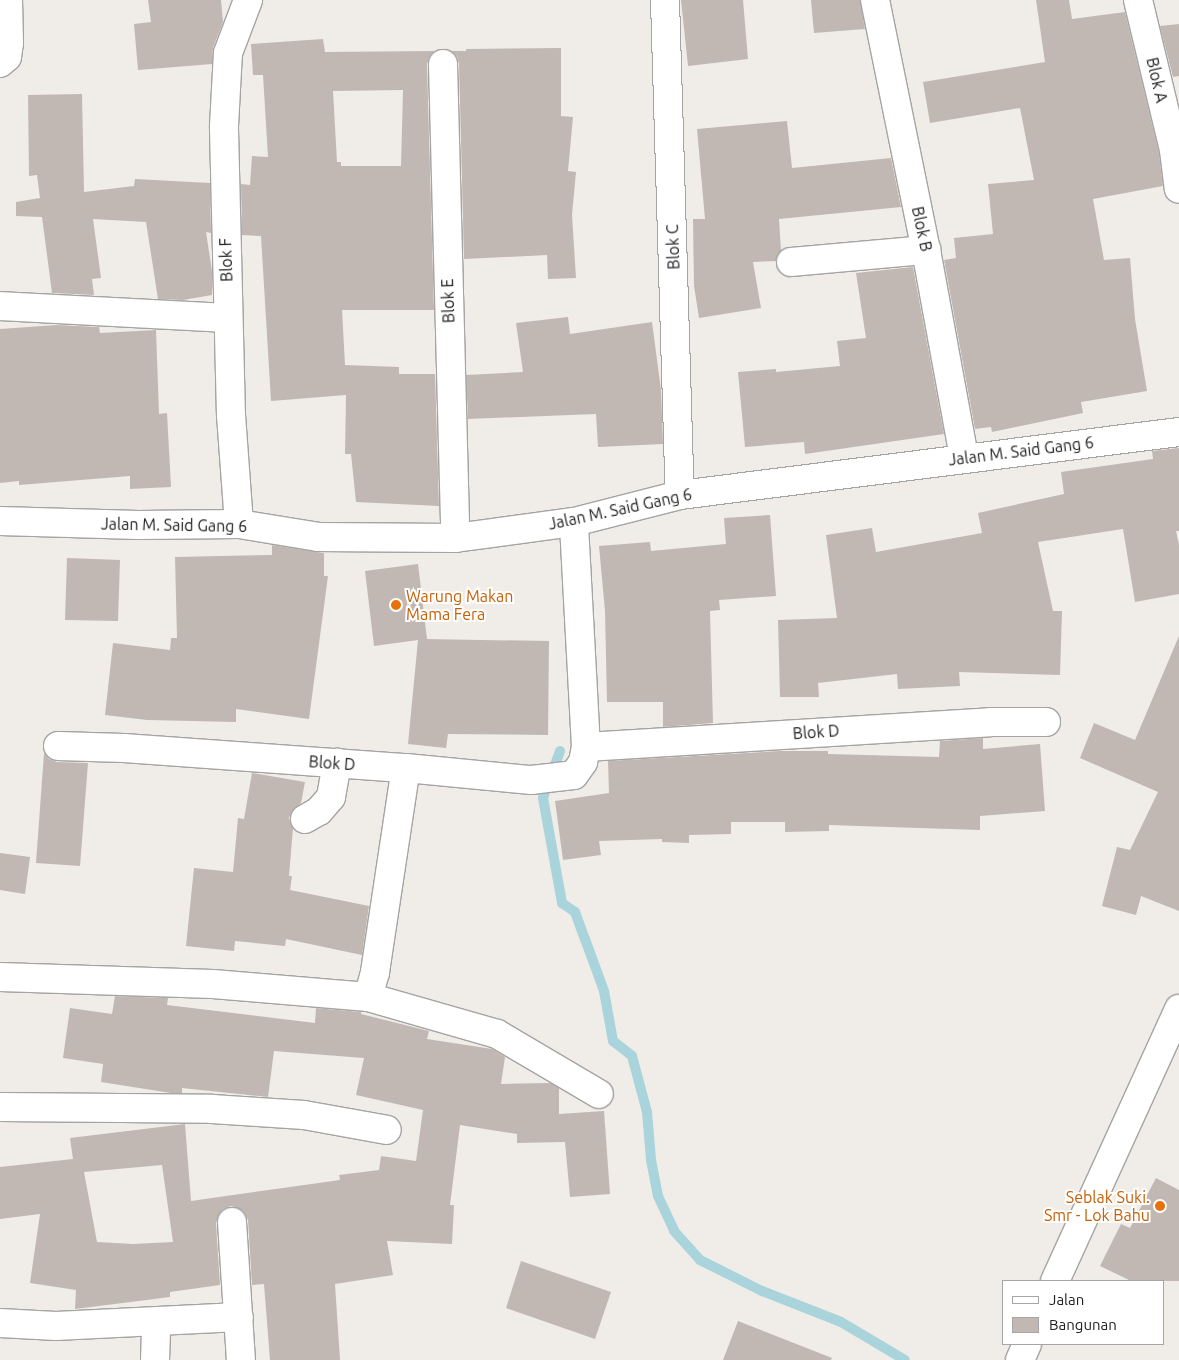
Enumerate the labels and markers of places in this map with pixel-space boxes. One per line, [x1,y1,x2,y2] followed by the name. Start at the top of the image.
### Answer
[406,586,513,624] place label: Warung Makan Mama Fera
[390,599,402,611] marker: Warung Makan Mama Fera
[1044,1187,1150,1225] place label: Seblak Suki. Smr - Lok Bahu
[1154,1200,1166,1212] marker: Seblak Suki. Smr - Lok Bahu

